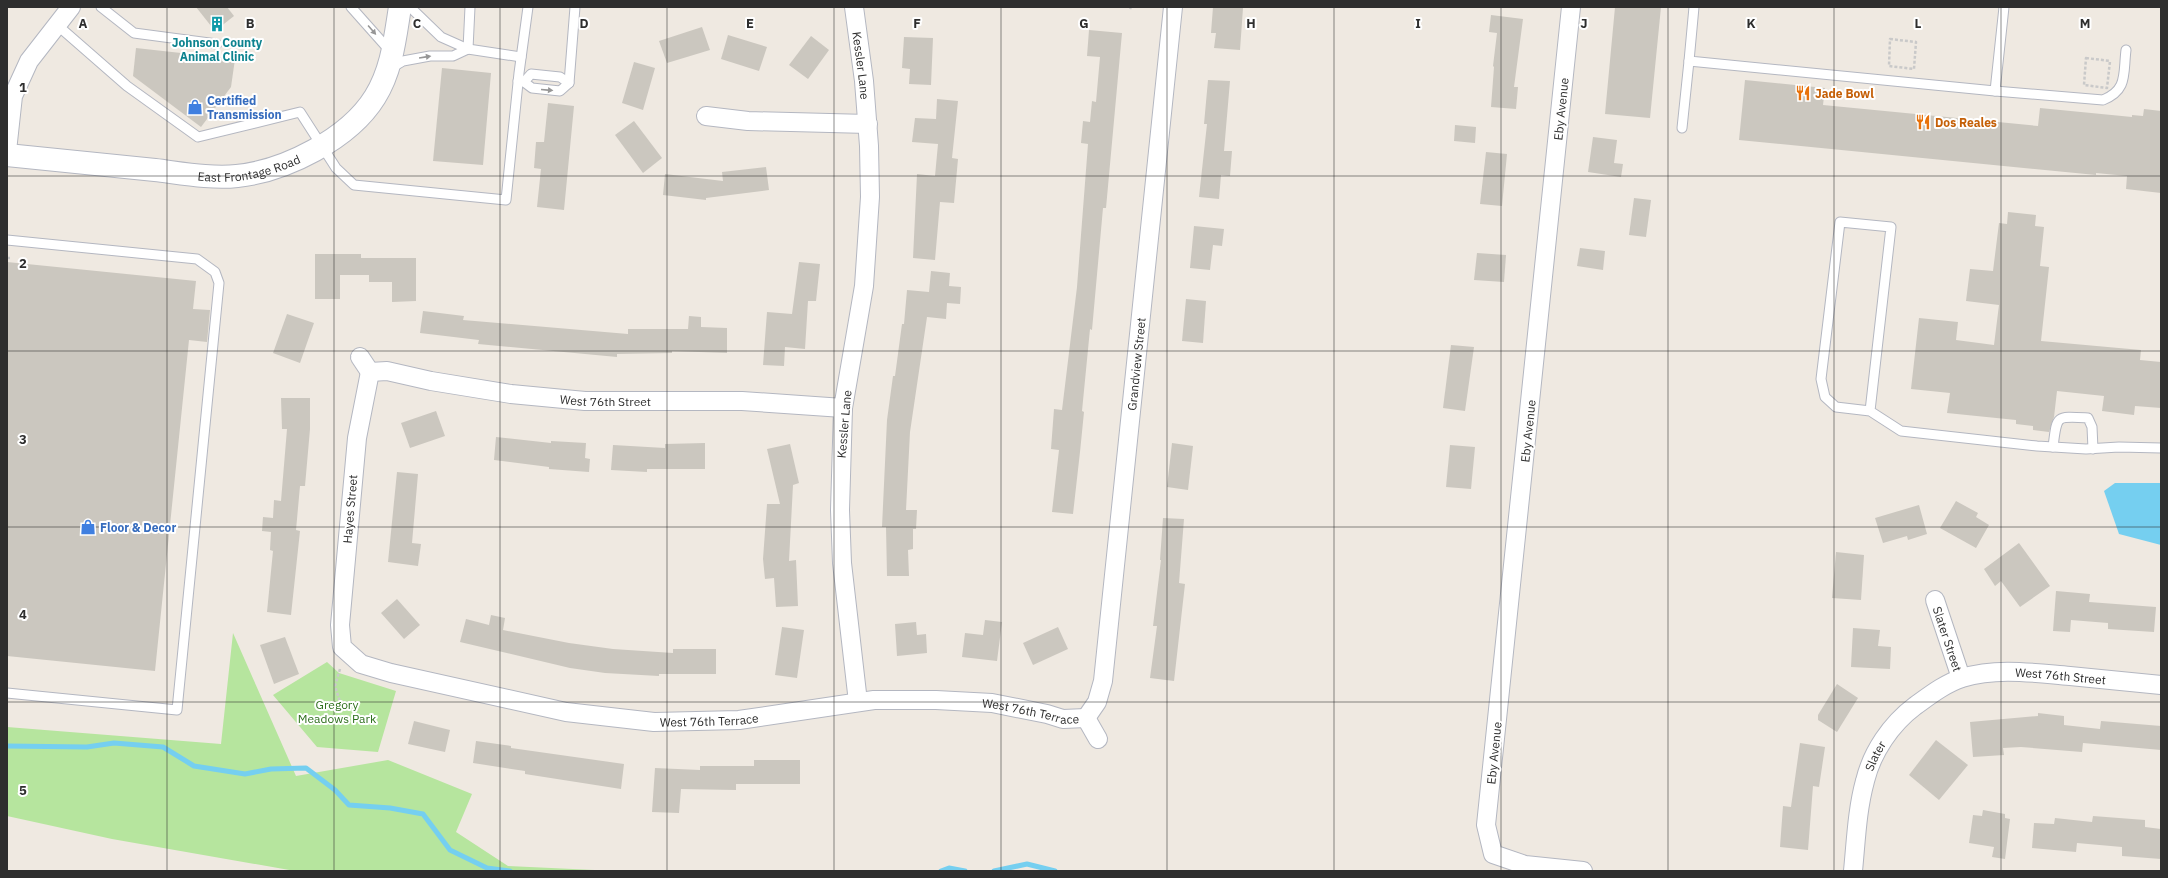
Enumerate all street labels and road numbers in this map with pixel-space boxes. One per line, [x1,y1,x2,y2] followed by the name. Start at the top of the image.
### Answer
[850,31,873,101] street label: Kessler Lane
[1550,77,1572,141] street label: Eby Avenue
[197,151,302,184] street label: East Frontage Road
[1124,317,1148,411] street label: Grandview Street
[834,389,854,459] street label: Kessler Lane
[559,391,651,409] street label: West 76th Street
[1517,399,1539,463] street label: Eby Avenue
[340,474,360,544] street label: Hayes Street
[1930,604,1966,673] street label: Slater Street
[2015,664,2107,687] street label: West 76th Street
[982,695,1080,727] street label: West 76th Terrace
[660,710,760,729] street label: West 76th Terrace
[1483,721,1505,785] street label: Eby Avenue
[1861,737,1889,773] street label: Slater

